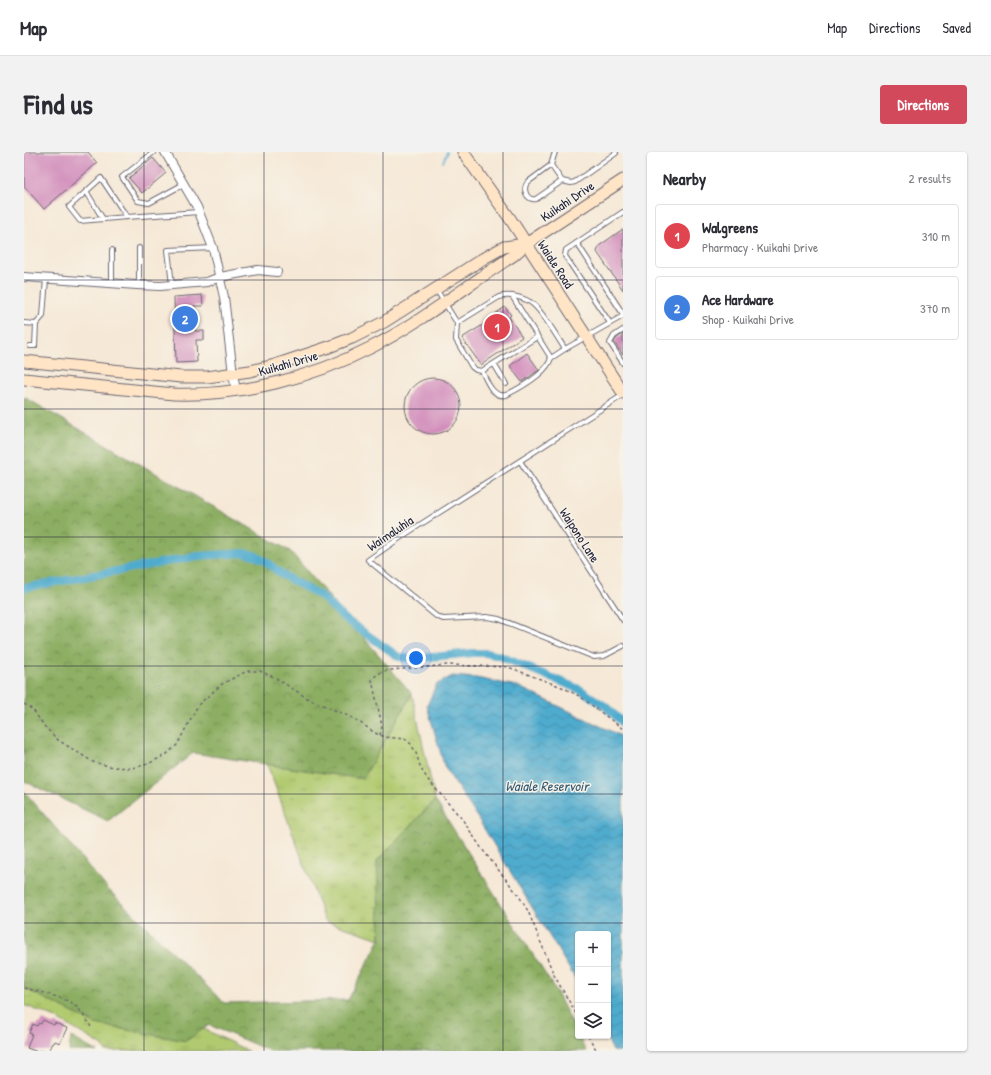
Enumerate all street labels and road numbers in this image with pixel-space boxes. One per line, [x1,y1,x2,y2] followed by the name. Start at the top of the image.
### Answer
[537,176,597,226] street label: Kuikahi Drive
[534,236,578,292] street label: Waiale Road
[256,346,320,380] street label: Kuikahi Drive
[556,504,604,566] street label: Waipono Lane
[363,511,417,555] street label: Waimaluhia

